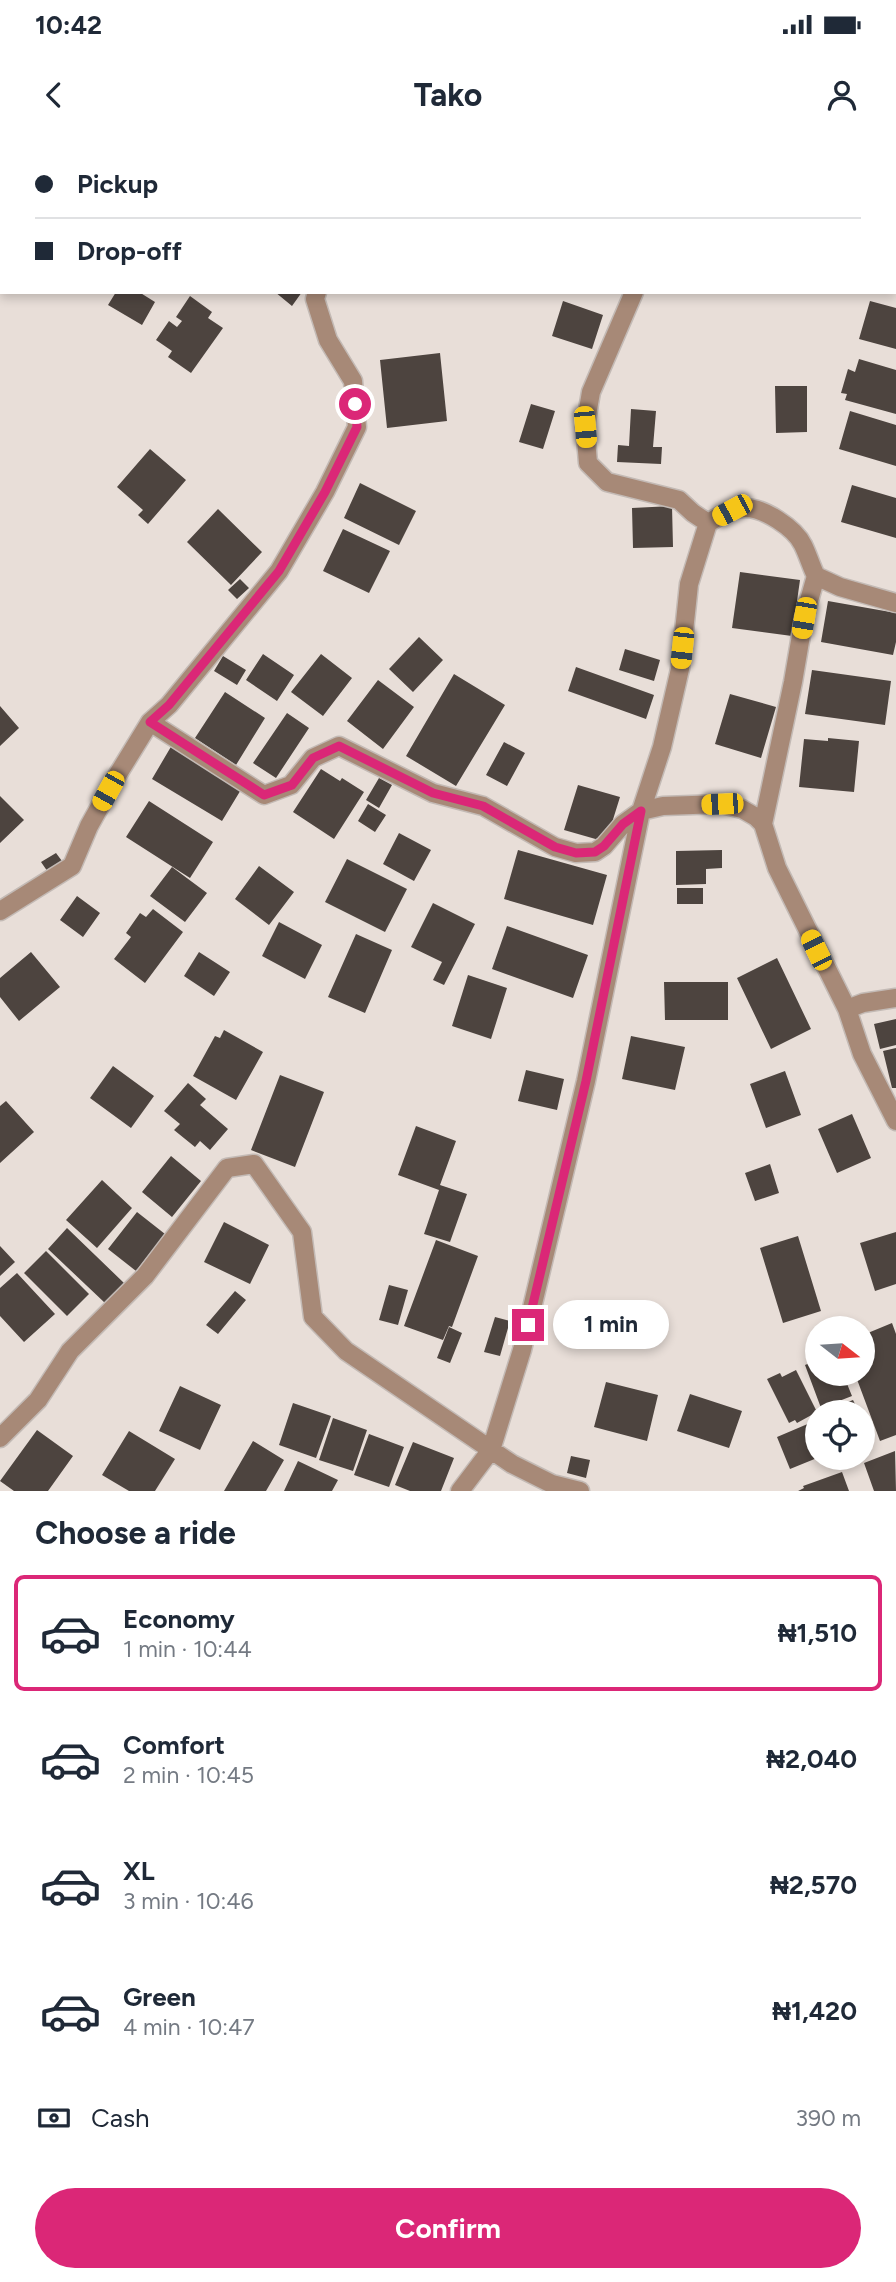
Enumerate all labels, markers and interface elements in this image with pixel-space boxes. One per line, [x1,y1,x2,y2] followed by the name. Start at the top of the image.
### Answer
[35,9,102,41] text: 10:42
[35,76,73,114] icon: back
[414,76,482,114] text: Tako
[823,76,861,114] icon: person
[77,168,158,200] text: Pickup
[77,235,182,267] text: Drop-off
[339,388,371,420] route start
[573,405,598,449] car
[709,491,756,529] car
[791,595,818,641] car
[670,626,695,670] car
[89,768,128,814] car
[701,793,744,815] car
[798,927,835,973] car
[552,1300,668,1350] callout: 1 min
[512,1309,544,1341] route end
[584,1310,638,1338] text: 1 min
[805,1316,875,1386] north arrow
[805,1316,875,1470] map controls
[805,1400,875,1470] button: locate
[35,1514,236,1552] text: Choose a ride
[39,1602,102,1665] icon: car
[123,1603,235,1635] text: Economy
[778,1617,857,1649] text: ₦1,510
[123,1635,252,1663] text: 1 min · 10:44
[39,1728,102,1791] icon: car
[123,1729,225,1761] text: Comfort
[766,1743,857,1775] text: ₦2,040
[123,1761,254,1789] text: 2 min · 10:45
[39,1854,102,1917] icon: car
[123,1855,155,1887] text: XL
[770,1869,857,1901] text: ₦2,570
[123,1887,254,1915] text: 3 min · 10:46
[39,1980,102,2043] icon: car
[123,1981,196,2013] text: Green
[772,1995,857,2027] text: ₦1,420
[123,2013,255,2041] text: 4 min · 10:47
[35,2099,73,2137] icon: cash
[91,2102,150,2134] text: Cash
[795,2104,861,2132] text: 390 m
[35,2188,861,2268] button: Confirm

